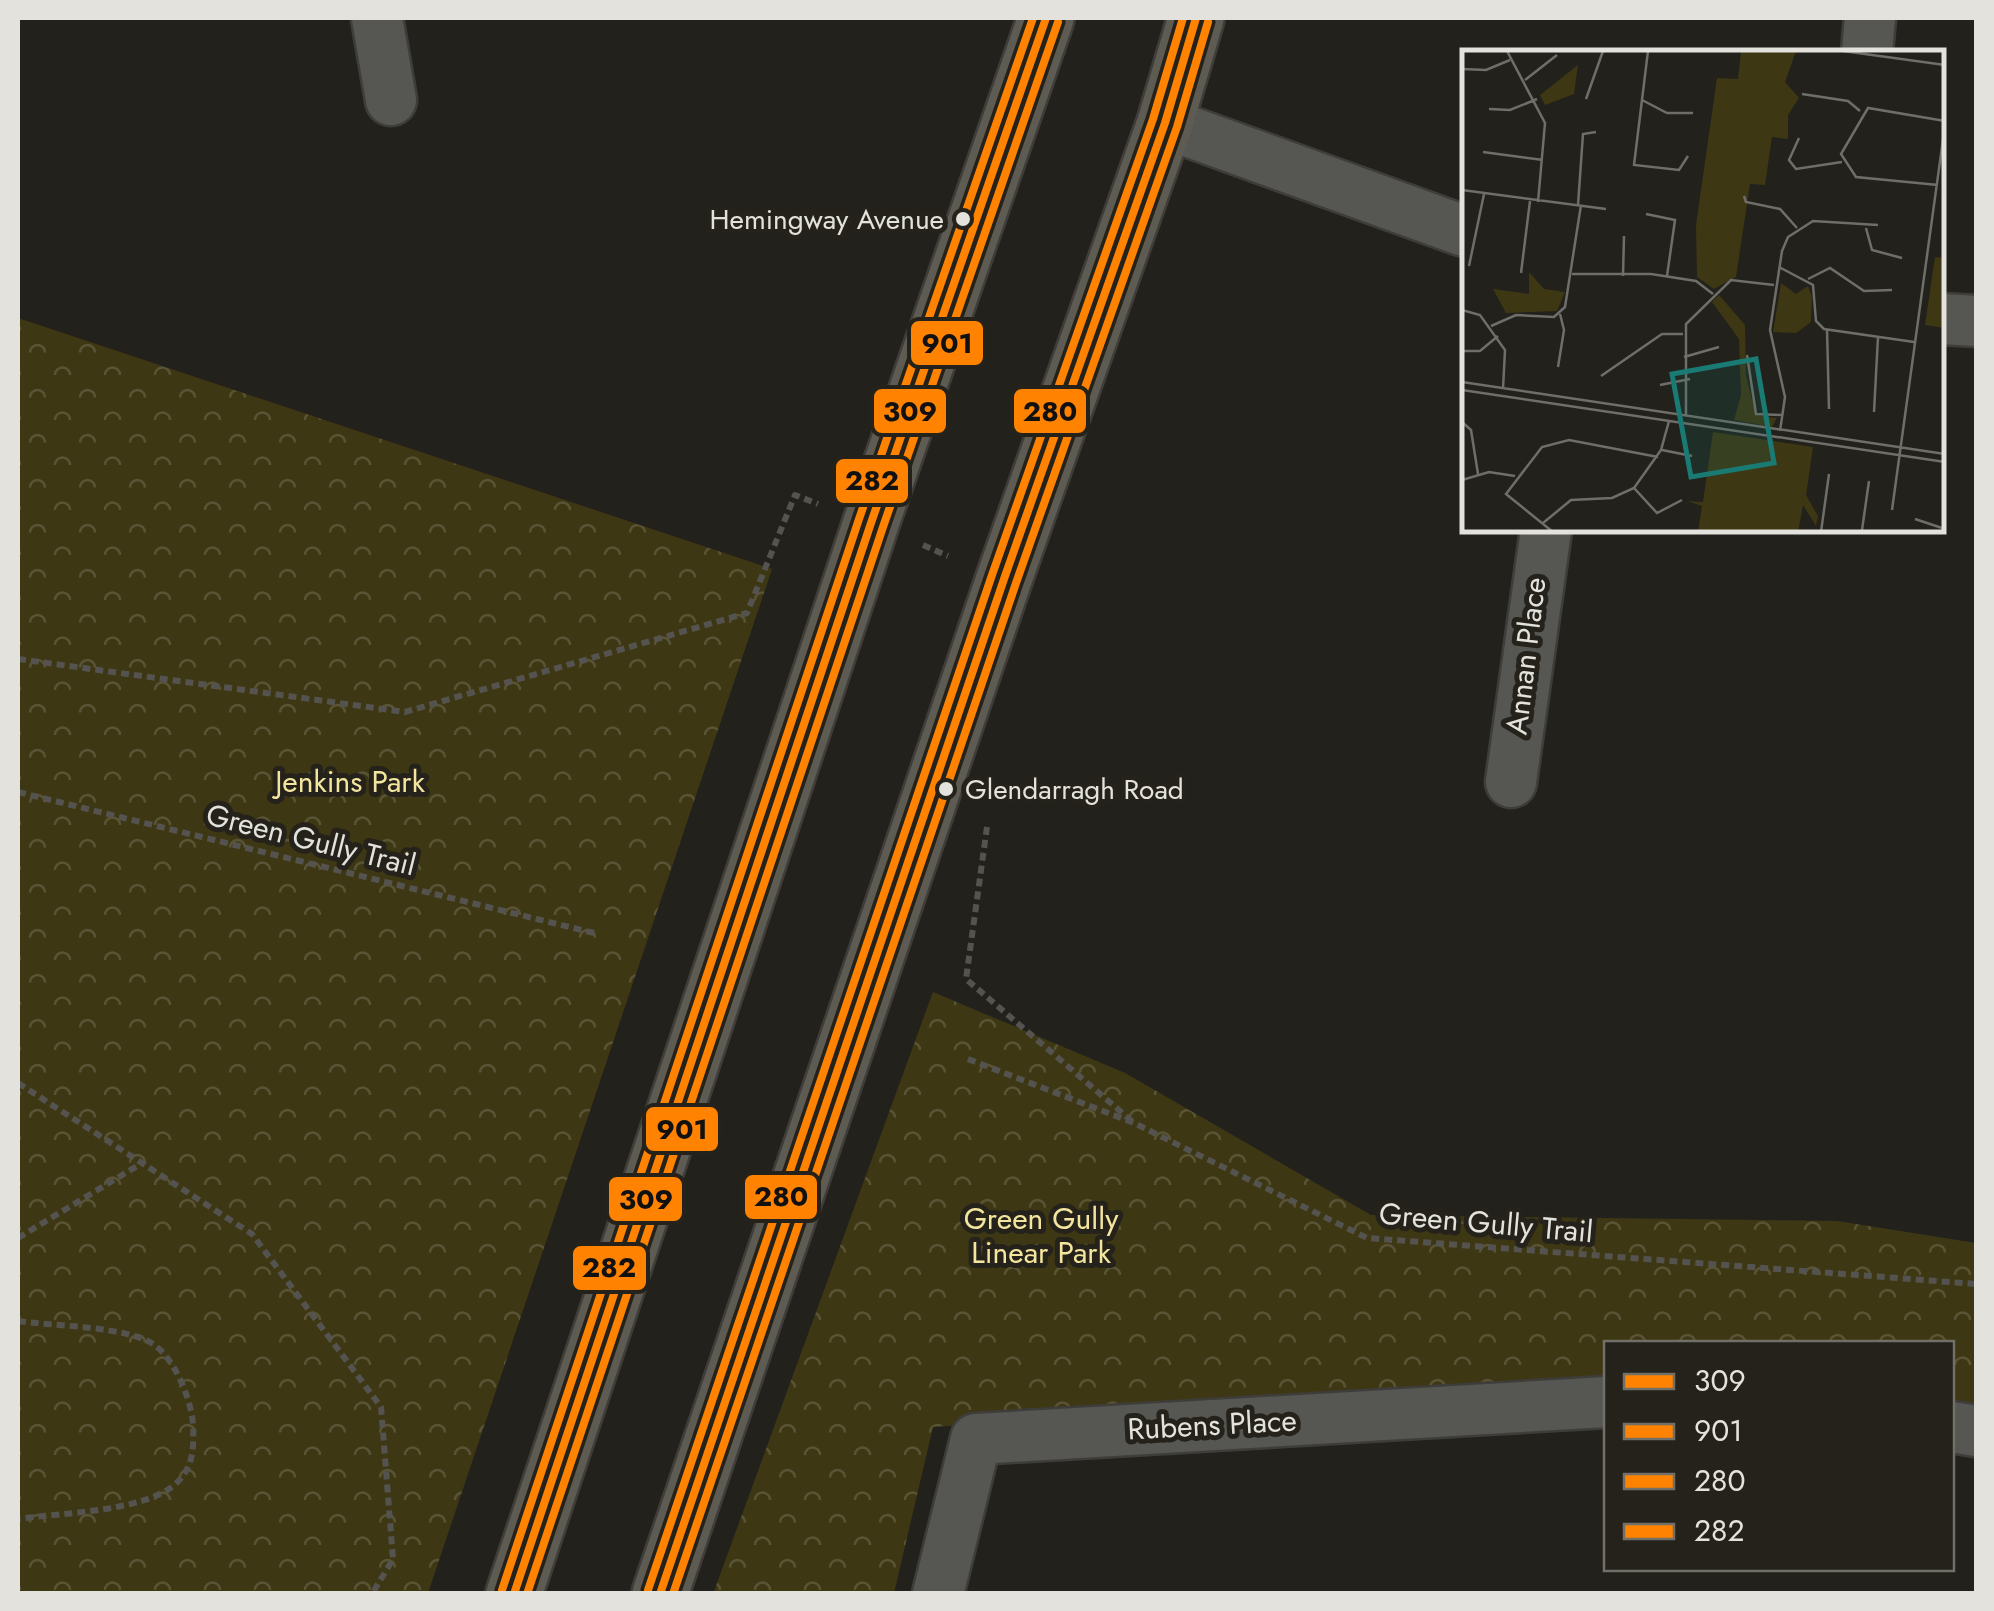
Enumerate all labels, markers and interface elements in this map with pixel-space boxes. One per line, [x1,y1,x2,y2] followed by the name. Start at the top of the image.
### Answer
[1462,50,1944,532] inset map
[709,199,944,240] place label: Hemingway Avenue
[953,209,973,229] marker: Hemingway Avenue
[909,319,985,367] line badge: 901
[921,323,973,364] text: 901
[872,387,948,435] line badge: 309
[1012,387,1088,435] line badge: 280
[883,391,937,432] text: 309
[1023,391,1077,432] text: 280
[834,457,910,505] line badge: 282
[845,460,899,501] text: 282
[1495,575,1556,737] street label: Annan Place
[271,760,426,803] park label: Jenkins Park
[965,769,1184,810] place label: Glendarragh Road
[936,779,956,799] marker: Glendarragh Road
[202,793,420,886] street label: Green Gully Trail
[644,1105,720,1153] line badge: 901
[656,1109,708,1150] text: 901
[743,1173,819,1221] line badge: 280
[607,1175,684,1223] line badge: 309
[754,1176,808,1217] text: 280
[619,1179,673,1220] text: 309
[1377,1192,1595,1253] street label: Green Gully Trail
[964,1197,1119,1274] park label: Green Gully Linear Park
[571,1244,648,1292] line badge: 282
[582,1247,636,1288] text: 282
[1604,1341,1954,1571] legend
[1694,1359,1746,1402] text: 309
[1126,1399,1298,1450] street label: Rubens Place
[1694,1409,1743,1452] text: 901
[1694,1459,1745,1502] text: 280
[1694,1509,1745,1552] text: 282

